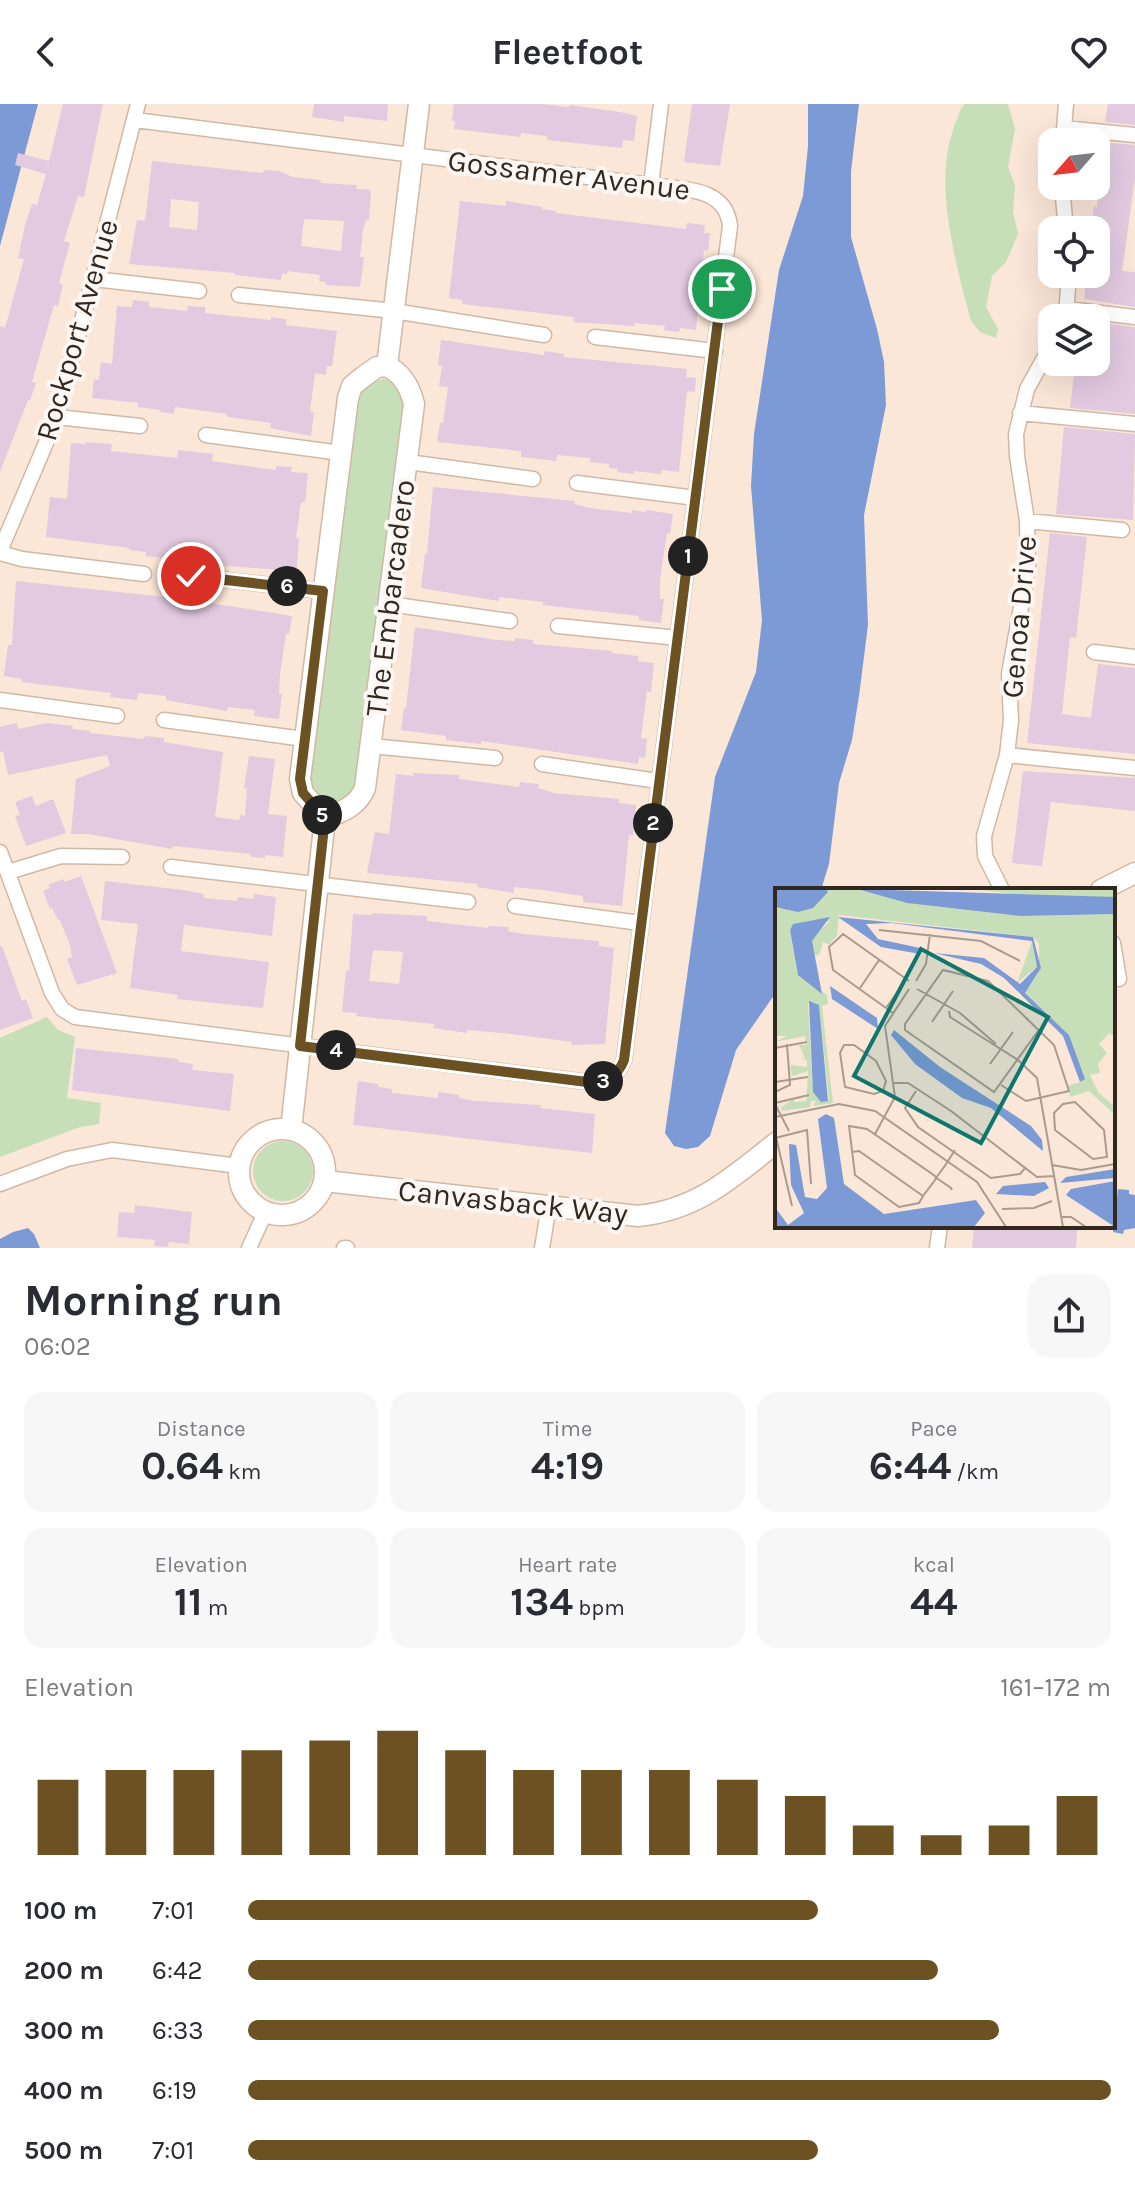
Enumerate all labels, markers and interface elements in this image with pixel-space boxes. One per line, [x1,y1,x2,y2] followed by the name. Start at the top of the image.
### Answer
[24,30,68,74] icon: back
[1067,30,1111,74] icon: heart
[492,31,643,73] text: Fleetfoot
[1038,128,1110,200] north arrow
[1038,128,1110,376] map controls
[446,142,692,208] street label: Gossamer Avenue
[28,215,126,445] street label: Rockport Avenue
[1038,216,1110,288] button: locate
[688,255,756,323] pin
[700,267,744,311] icon: arrive
[1038,304,1110,376] button: layers
[358,478,422,718] street label: The Embarcadero
[994,534,1044,700] street label: Genoa Drive
[668,536,708,576] pin: 1
[157,542,225,610] pin
[684,543,692,569] text: 1
[169,554,213,598] icon: check
[267,566,307,606] pin: 6
[280,573,294,599] text: 6
[302,795,342,835] pin: 5
[316,802,328,828] text: 5
[633,803,673,843] pin: 2
[646,810,660,836] text: 2
[775,888,1115,1228] inset map
[316,1030,356,1070] pin: 4
[329,1037,343,1063] text: 4
[583,1061,623,1101] pin: 3
[596,1068,610,1094] text: 3
[396,1172,630,1232] street label: Canvasback Way
[1027,1274,1111,1358] button: share
[24,1275,283,1326] text: Morning run
[24,1331,91,1362] text: 06:02
[157,1416,246,1442] text: Distance
[543,1416,592,1442] text: Time
[910,1416,957,1442] text: Pace
[141,1442,223,1489] text: 0.64
[531,1442,604,1489] text: 4:19
[869,1442,951,1489] text: 6:44
[223,1459,261,1485] text: km
[951,1459,999,1485] text: /km
[155,1552,248,1578] text: Elevation
[518,1552,617,1578] text: Heart rate
[913,1552,955,1578] text: kcal
[174,1578,203,1625] text: 11
[510,1578,573,1625] text: 134
[910,1578,958,1625] text: 44
[203,1595,228,1621] text: m
[573,1595,625,1621] text: bpm
[24,1672,134,1703] text: Elevation
[1000,1672,1111,1703] text: 161–172 m
[24,1895,97,1926] text: 100 m
[152,1895,194,1926] text: 7:01
[24,1955,104,1986] text: 200 m
[152,1955,202,1986] text: 6:42
[24,2015,104,2046] text: 300 m
[152,2015,204,2046] text: 6:33
[24,2075,104,2106] text: 400 m
[152,2075,197,2106] text: 6:19
[24,2135,103,2166] text: 500 m
[152,2135,194,2166] text: 7:01

